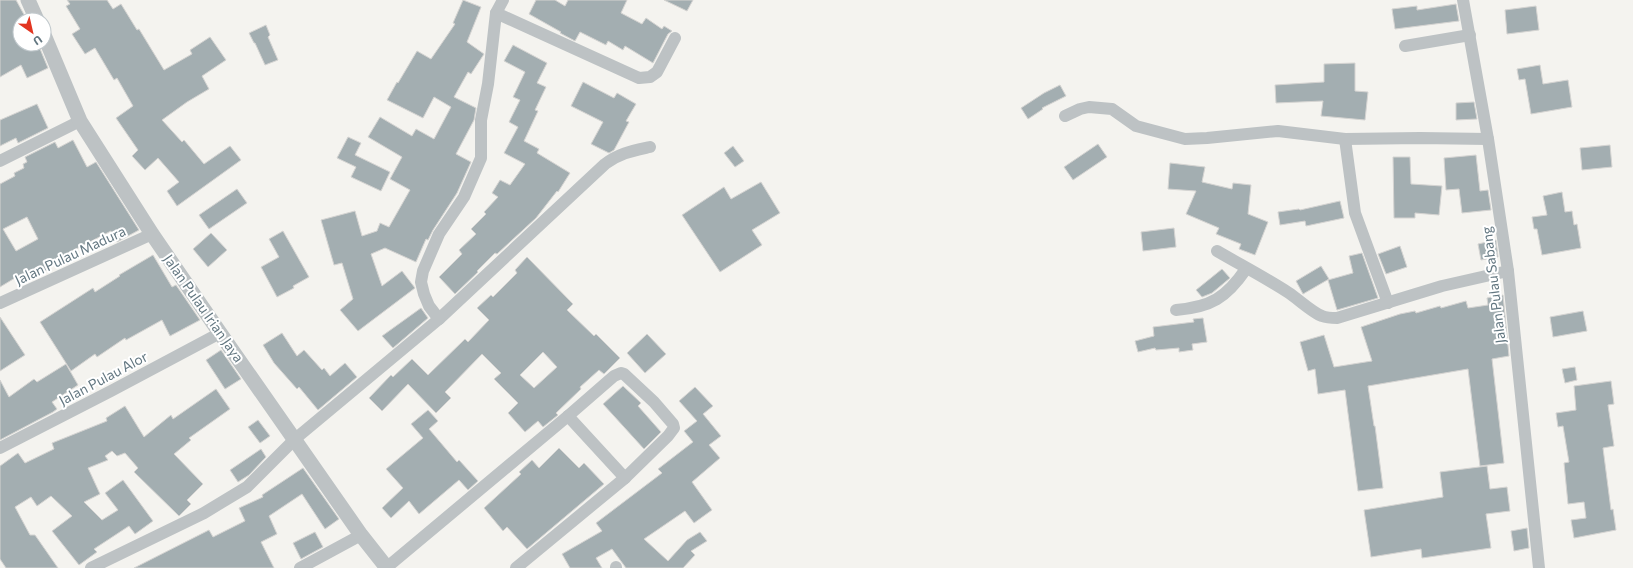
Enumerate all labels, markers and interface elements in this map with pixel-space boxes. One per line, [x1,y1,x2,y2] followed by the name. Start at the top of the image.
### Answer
[12,12,52,52] north arrow
[31,33,45,48] text: U
[12,222,128,288] street label: Jalan Pulau Madura
[1477,225,1509,344] street label: Jalan Pulau Sabang
[160,251,248,365] street label: Jalan Pulau Irian Jaya
[56,347,151,409] street label: Jalan Pulau Alor

